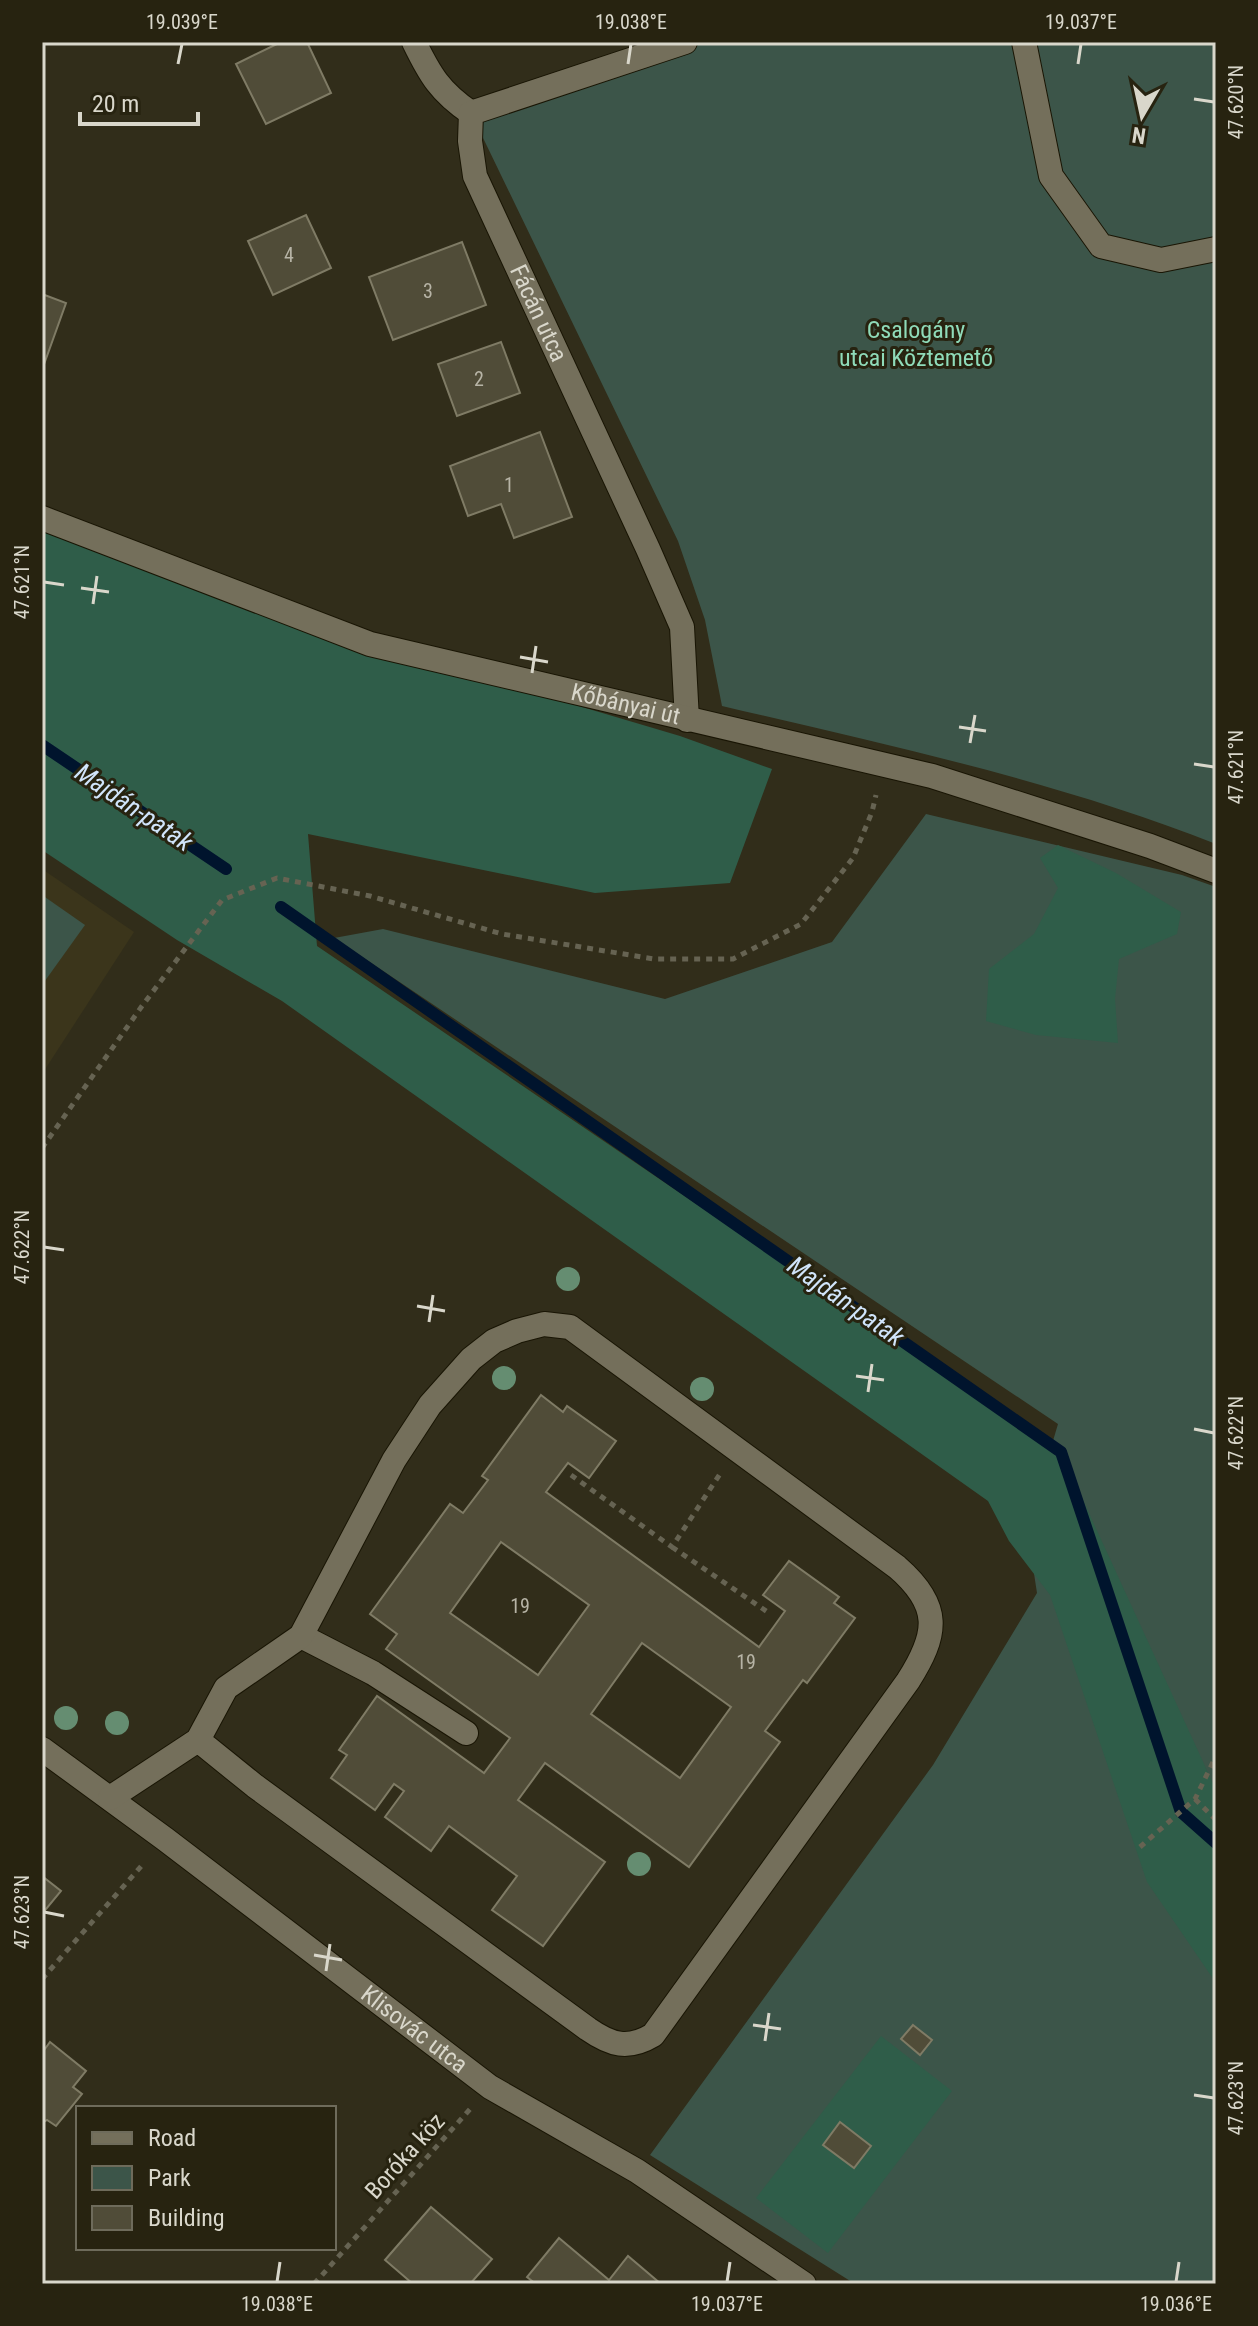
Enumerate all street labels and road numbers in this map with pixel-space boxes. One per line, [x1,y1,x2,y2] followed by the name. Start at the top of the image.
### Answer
[504,260,573,366] street label: Fácán utca
[569,678,683,730] street label: Kőbányai út
[356,1980,473,2079] street label: Klisovác utca
[359,2108,451,2204] street label: Boróka köz

